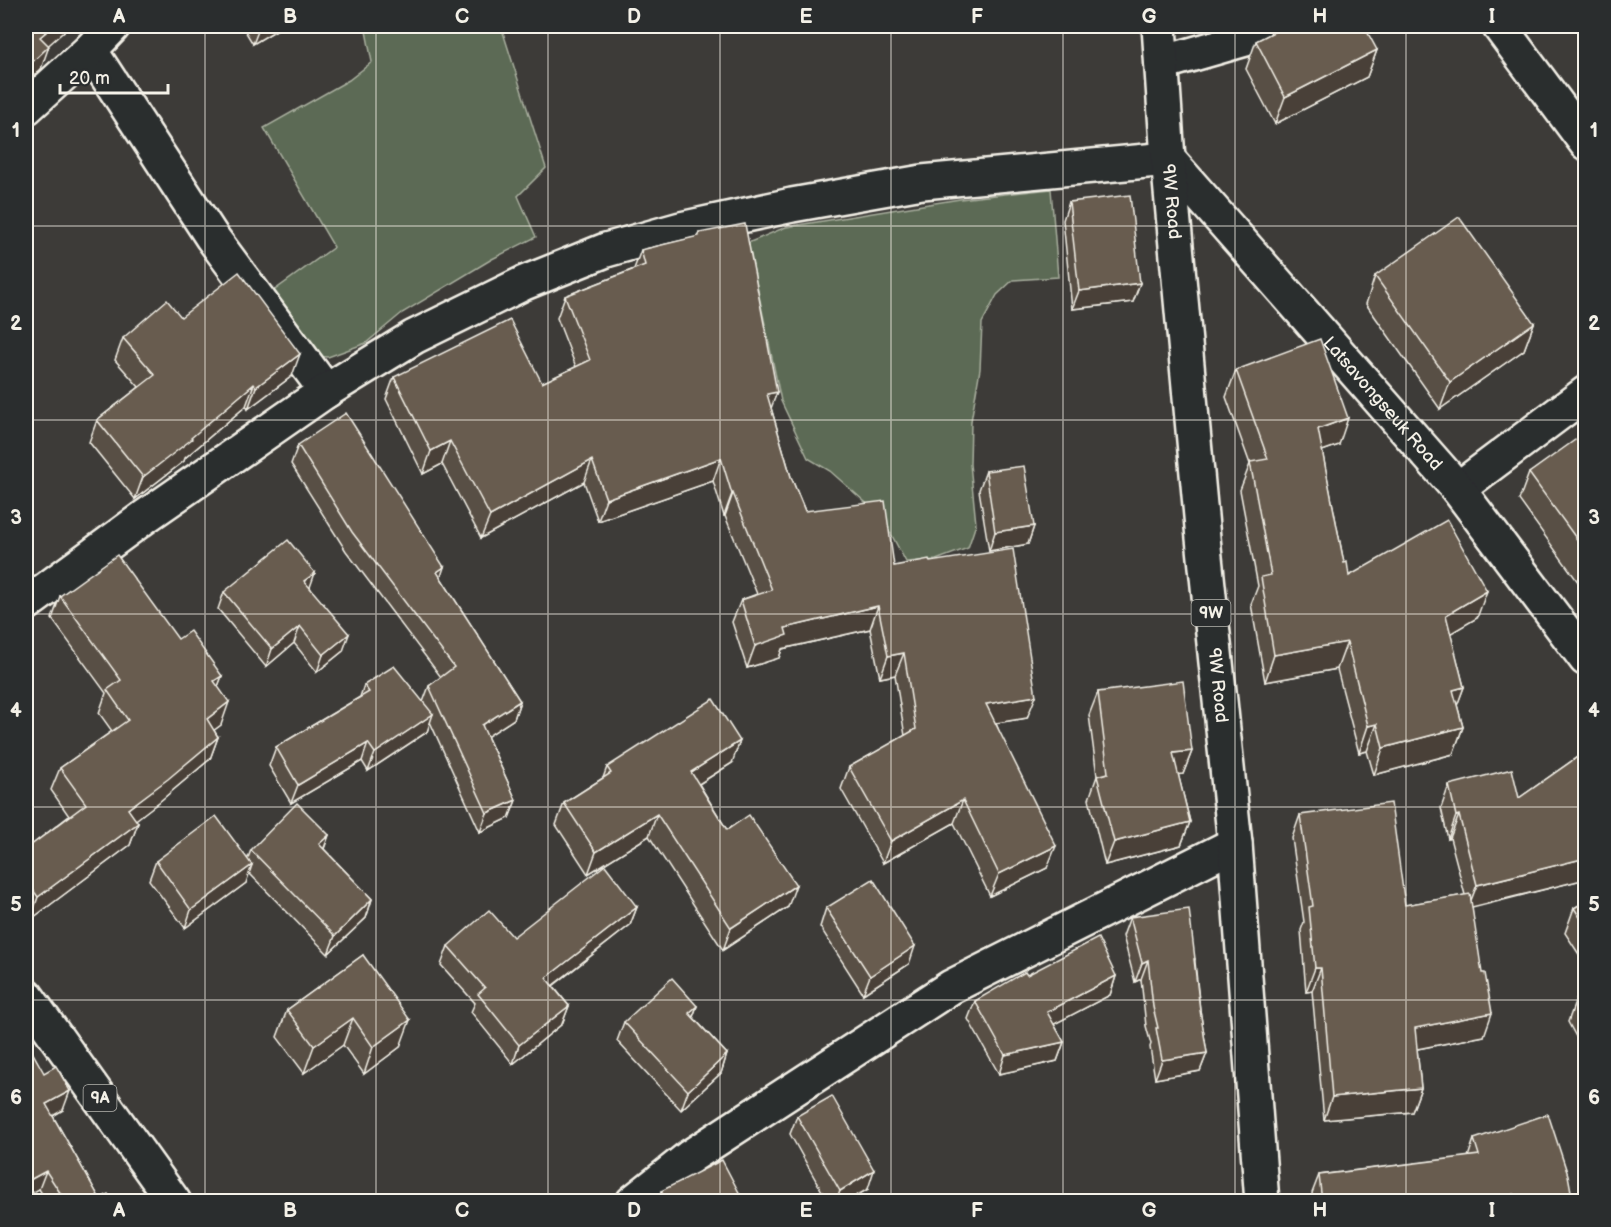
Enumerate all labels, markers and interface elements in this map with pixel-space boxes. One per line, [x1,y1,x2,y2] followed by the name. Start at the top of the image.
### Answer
[112,5,126,29] text: A
[283,5,297,29] text: B
[455,5,469,29] text: C
[627,5,641,29] text: D
[800,5,813,29] text: E
[971,5,983,29] text: F
[1142,5,1157,29] text: G
[1313,5,1327,29] text: H
[1489,5,1495,29] text: I
[60,57,168,95] scale bar
[69,68,110,89] text: 20 m
[12,119,20,143] text: 1
[1590,119,1598,143] text: 1
[1158,163,1186,240] street label: 9W Road
[10,312,22,336] text: 2
[1588,312,1600,336] text: 2
[1319,332,1447,474] street label: Latsavongseuk Road
[10,506,22,530] text: 3
[1588,506,1600,530] text: 3
[1192,600,1230,626] road number: 9W
[1204,647,1233,724] street label: 9W Road
[10,699,22,723] text: 4
[1588,699,1600,723] text: 4
[10,893,22,917] text: 5
[1588,893,1600,917] text: 5
[84,1085,116,1111] road number: 9A
[10,1086,22,1110] text: 6
[1588,1086,1600,1110] text: 6
[112,1199,126,1223] text: A
[283,1199,297,1223] text: B
[455,1199,469,1223] text: C
[627,1199,641,1223] text: D
[800,1199,813,1223] text: E
[971,1199,983,1223] text: F
[1142,1199,1157,1223] text: G
[1313,1199,1327,1223] text: H
[1489,1199,1495,1223] text: I

